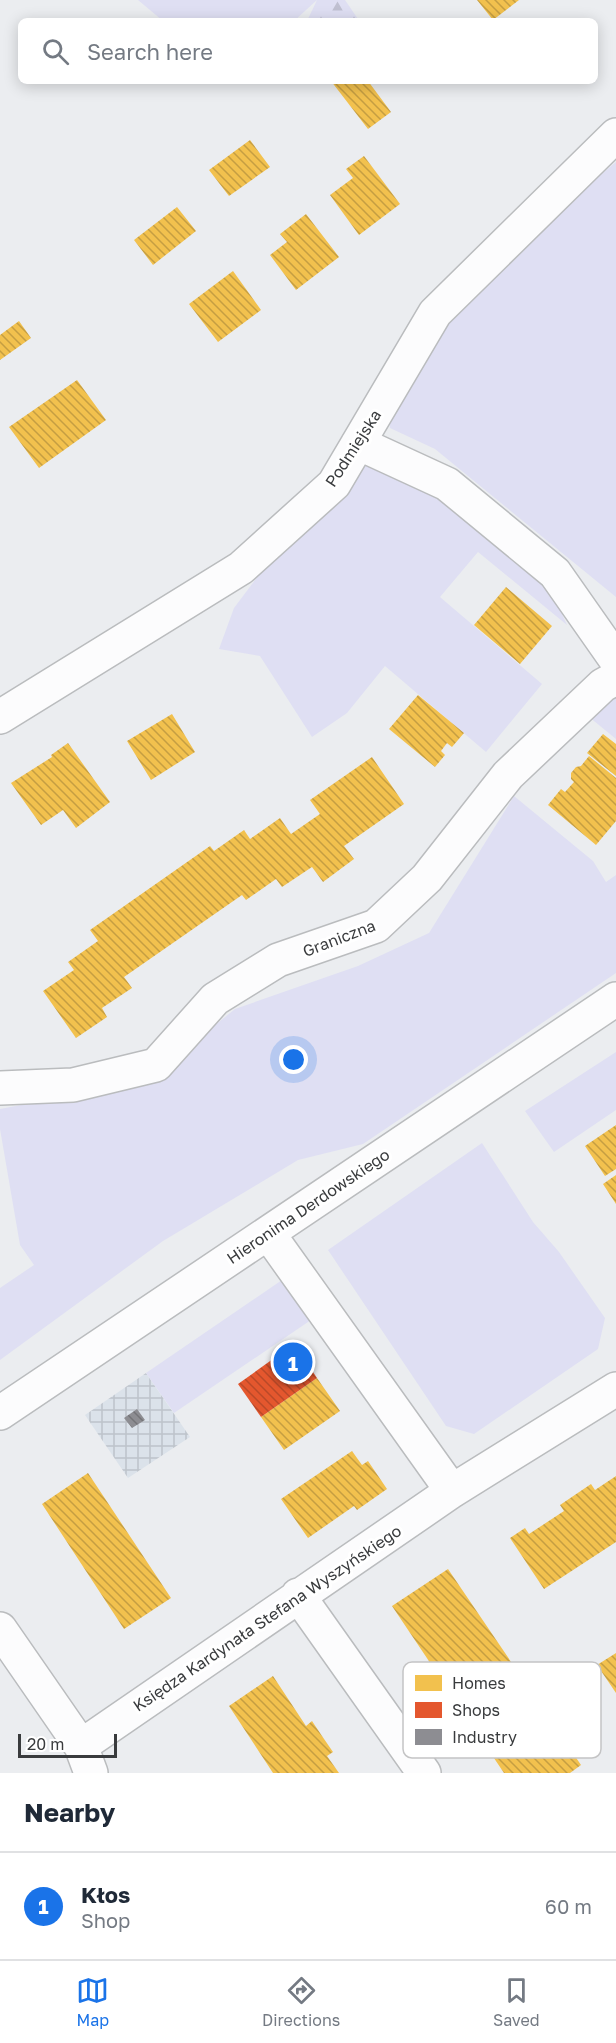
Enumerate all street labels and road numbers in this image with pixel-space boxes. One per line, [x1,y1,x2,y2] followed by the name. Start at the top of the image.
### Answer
[321,406,385,490] street label: Podmiejska
[300,915,378,961] street label: Graniczna
[223,1144,393,1268] street label: Hieronima Derdowskiego
[129,1520,405,1716] street label: Księdza Kardynała Stefana Wyszyńskiego

